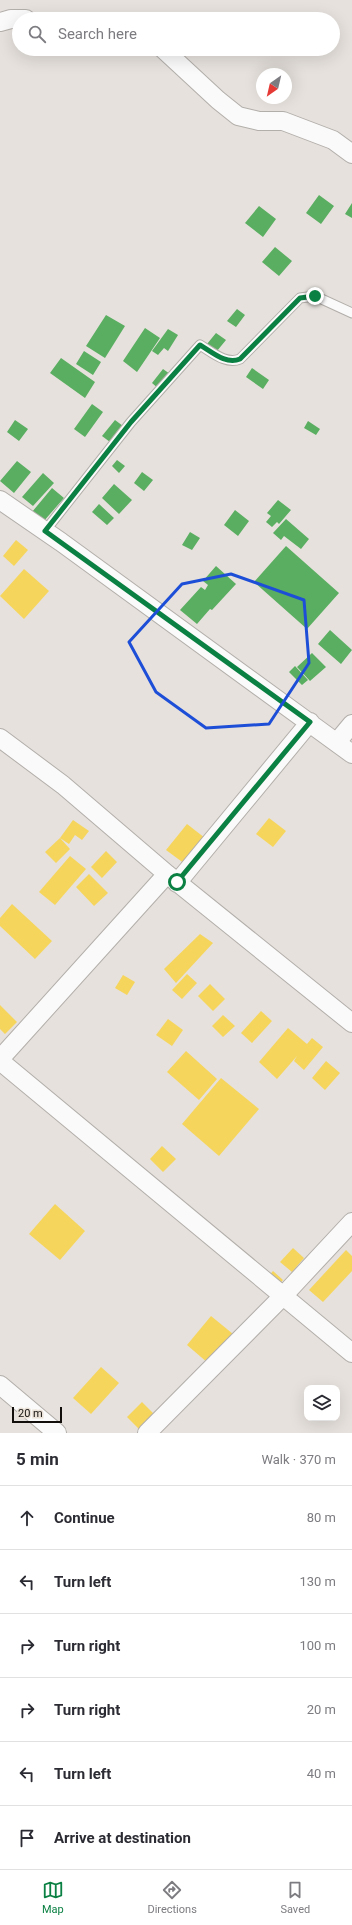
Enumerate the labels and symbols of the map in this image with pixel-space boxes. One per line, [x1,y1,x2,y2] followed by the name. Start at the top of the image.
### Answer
[256,68,292,104] north arrow
[306,287,324,305] route end
[168,873,186,891] route start
[12,1405,62,1424] scale bar

